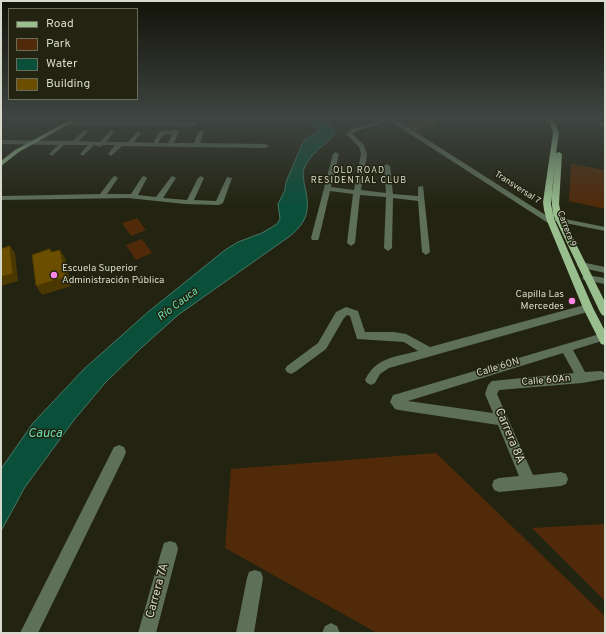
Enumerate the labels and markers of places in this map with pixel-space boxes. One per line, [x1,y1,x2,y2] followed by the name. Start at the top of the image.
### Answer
[62,263,164,286] place label: Escuela Superior Administración Pública
[49,270,59,280] marker: Escuela Superior Administración Pública
[516,289,564,312] place label: Capilla Las Mercedes
[567,296,577,306] marker: Capilla Las Mercedes

